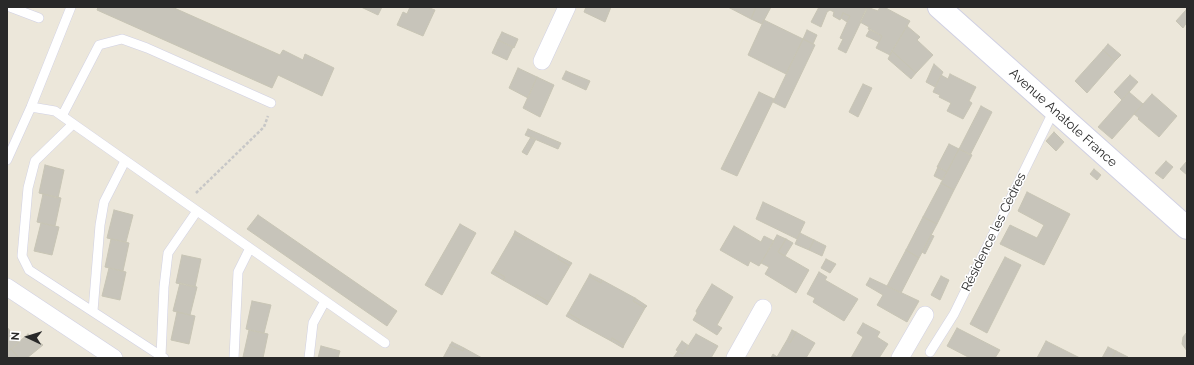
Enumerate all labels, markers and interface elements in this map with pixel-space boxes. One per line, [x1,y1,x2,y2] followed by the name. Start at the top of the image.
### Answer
[1006,65,1120,171] street label: Avenue Anatole France
[958,170,1030,294] street label: Résidence les Cèdres
[8,317,48,357] north arrow
[9,331,22,341] text: N

